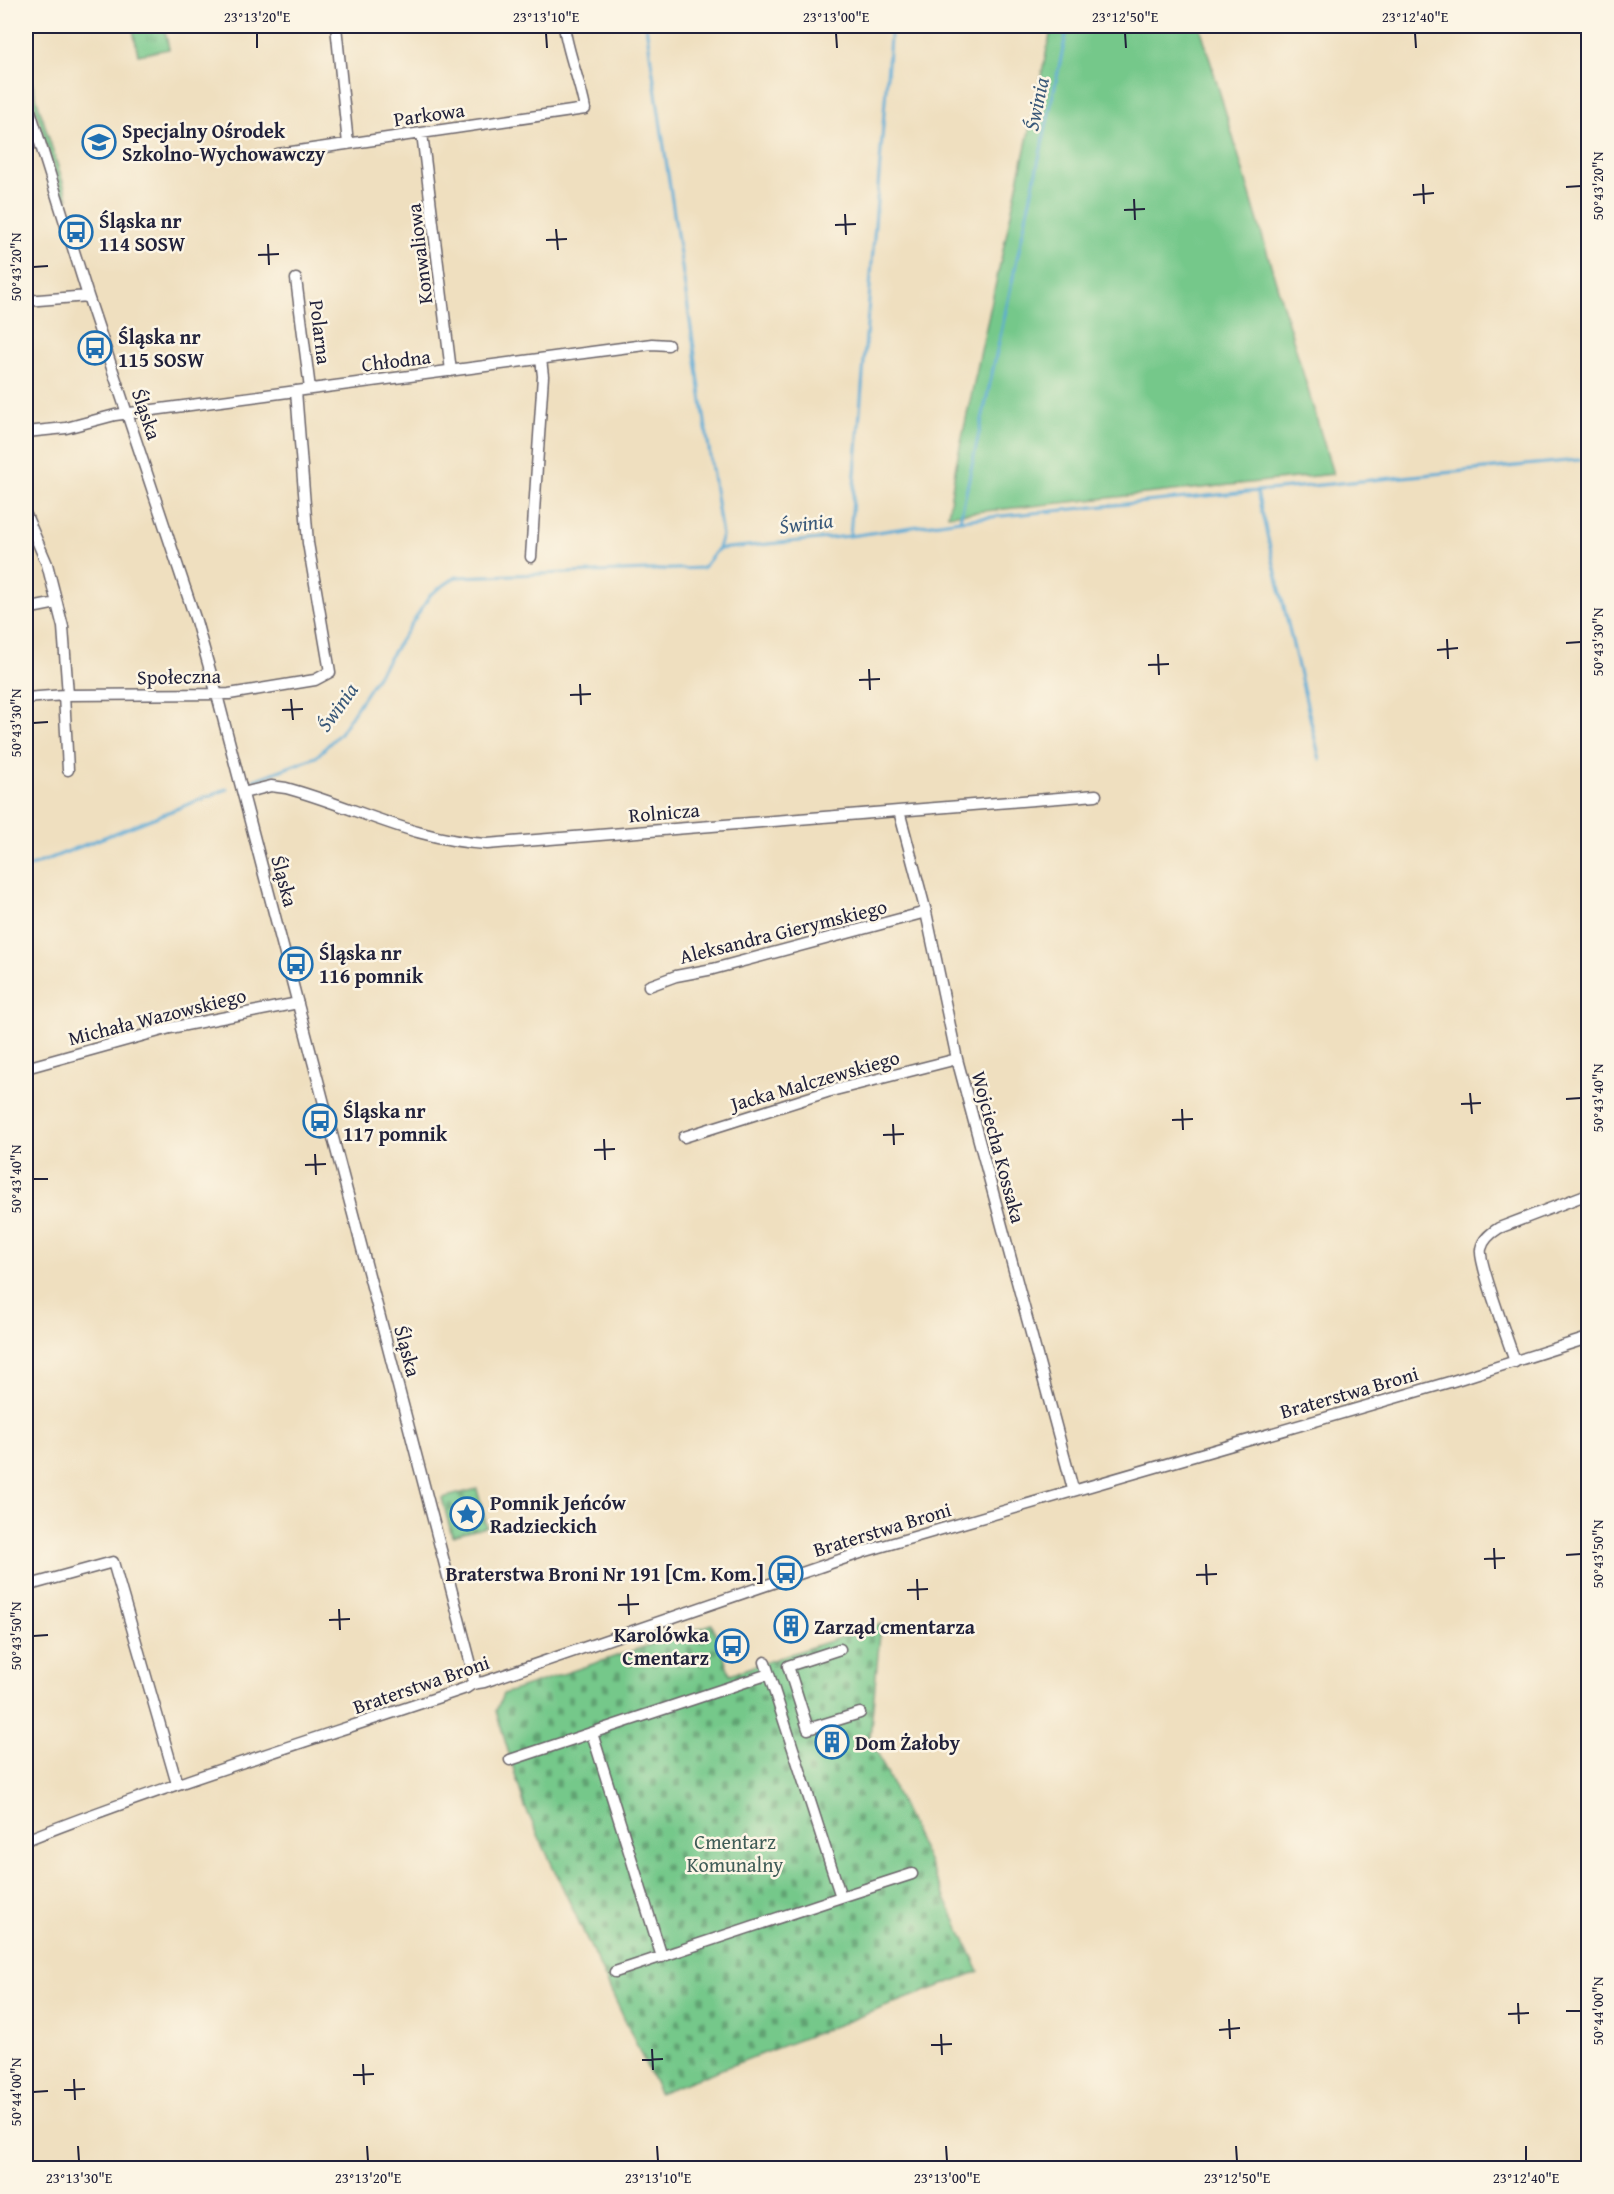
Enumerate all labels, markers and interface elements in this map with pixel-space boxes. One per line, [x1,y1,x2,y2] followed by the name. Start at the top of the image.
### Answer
[224,6,291,27] text: 23°13'20"E
[513,6,580,27] text: 23°13'10"E
[803,6,870,27] text: 23°13'00"E
[1092,6,1159,27] text: 23°12'50"E
[1382,6,1449,27] text: 23°12'40"E
[1015,74,1057,134] water label: Świnia
[392,95,467,133] street label: Parkowa
[122,116,326,168] place label: Specjalny Ośrodek Szkolno-Wychowawczy
[81,124,117,160] school or university icon: Specjalny Ośrodek Szkolno-Wychowawczy
[1587,151,1608,220] text: 50°43'20"N
[398,202,440,306] street label: Konwaliowa
[99,206,186,258] place label: Śląska nr 114 SOSW
[58,214,94,250] bus stop icon: Śląska nr 114 SOSW
[5,232,26,301] text: 50°43'20"N
[303,298,339,367] street label: Polarna
[118,322,205,374] place label: Śląska nr 115 SOSW
[77,330,113,366] bus stop icon: Śląska nr 115 SOSW
[360,341,433,379] street label: Chłodna
[125,385,169,444] street label: Śląska
[777,504,835,542] water label: Świnia
[1587,607,1608,676] text: 50°43'30"N
[137,661,222,691] street label: Społeczna
[309,676,366,738] water label: Świnia
[5,688,26,757] text: 50°43'30"N
[627,794,701,830] street label: Rolnicza
[264,852,306,911] street label: Śląska
[676,891,890,971] street label: Aleksandra Gierymskiego
[319,938,424,990] place label: Śląska nr 116 pomnik
[278,946,314,982] bus stop icon: Śląska nr 116 pomnik
[65,980,249,1052] street label: Michała Wazowskiego
[724,1042,903,1119] street label: Jacka Malczewskiego
[1587,1063,1608,1132] text: 50°43'40"N
[965,1068,1033,1227] street label: Wojciecha Kossaka
[343,1096,448,1148] place label: Śląska nr 117 pomnik
[302,1103,338,1139] bus stop icon: Śląska nr 117 pomnik
[5,1144,26,1213] text: 50°43'40"N
[387,1322,429,1381] street label: Śląska
[1276,1358,1422,1426] street label: Braterstwa Broni
[490,1488,627,1540] place label: Pomnik Jeńców Radzieckich
[810,1494,955,1564] street label: Braterstwa Broni
[449,1496,485,1532] place icon: Pomnik Jeńców Radzieckich
[1587,1519,1608,1588] text: 50°43'50"N
[768,1555,804,1591] bus stop icon: Braterstwa Broni Nr 191 [Cm. Kom.]
[445,1559,763,1588] place label: Braterstwa Broni Nr 191 [Cm. Kom.]
[5,1601,26,1670] text: 50°43'50"N
[773,1608,809,1644] building icon: Zarząd cmentarza
[814,1612,976,1641] place label: Zarząd cmentarza
[614,1620,710,1672] place label: Karolówka Cmentarz
[714,1628,750,1664] bus stop icon: Karolówka Cmentarz
[349,1647,494,1721] street label: Braterstwa Broni
[814,1724,850,1760] building icon: Dom Żałoby
[855,1728,961,1757] place label: Dom Żałoby
[687,1827,783,1879] park label: Cmentarz Komunalny
[1587,1976,1608,2045] text: 50°44'00"N
[5,2057,26,2126] text: 50°44'00"N
[46,2167,113,2188] text: 23°13'30"E
[335,2167,402,2188] text: 23°13'20"E
[625,2167,692,2188] text: 23°13'10"E
[914,2167,981,2188] text: 23°13'00"E
[1204,2167,1271,2188] text: 23°12'50"E
[1493,2167,1560,2188] text: 23°12'40"E

